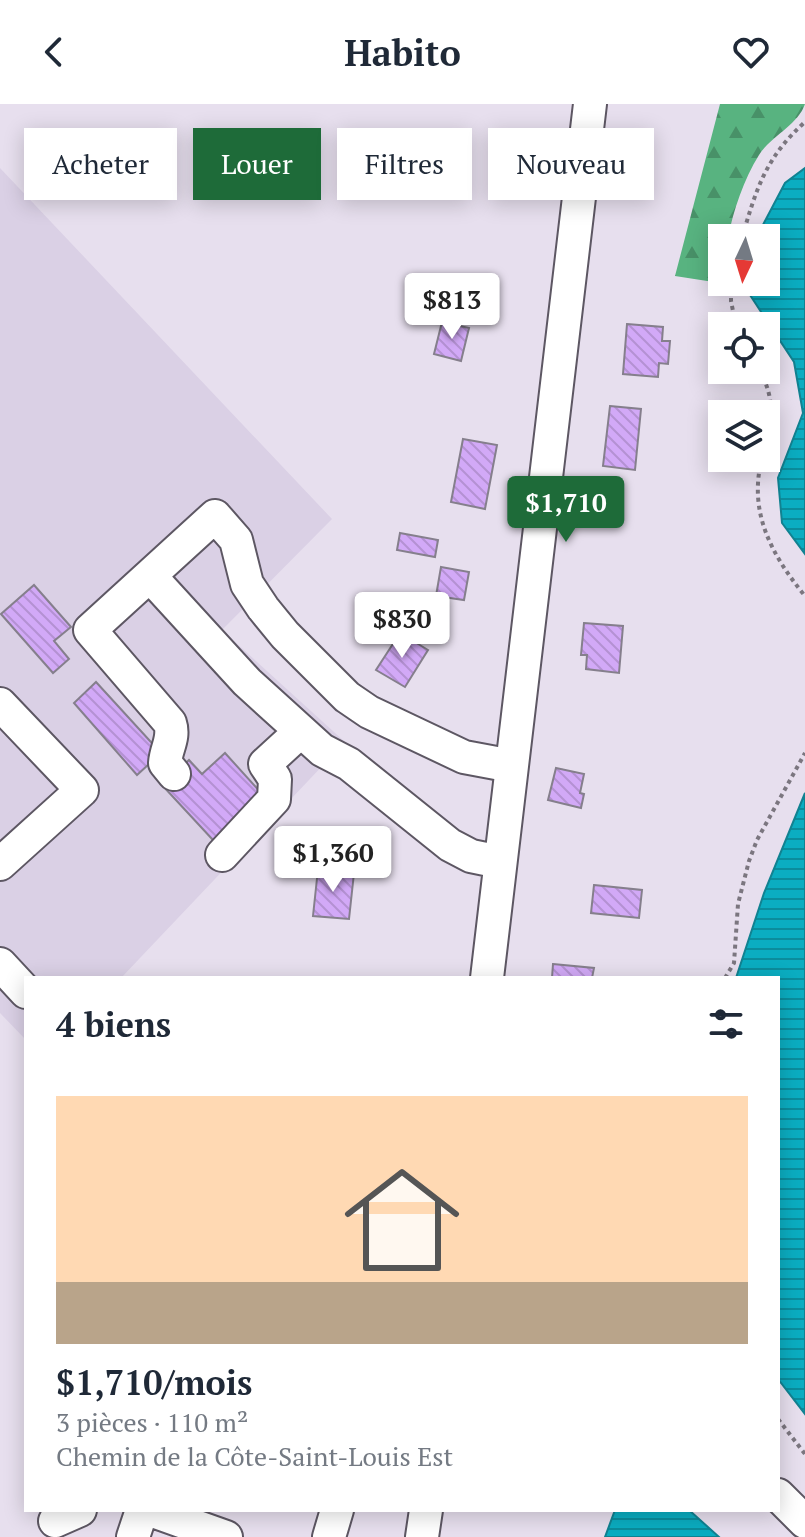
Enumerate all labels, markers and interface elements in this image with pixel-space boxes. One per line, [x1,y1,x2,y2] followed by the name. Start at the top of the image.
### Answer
[344,29,461,76] text: Habito
[32,30,76,74] icon: back
[729,30,773,74] icon: heart
[24,128,177,200] chip: Acheter
[193,128,321,200] chip: Louer
[337,128,472,200] chip: Filtres
[488,128,654,200] chip: Nouveau
[708,224,780,296] north arrow
[708,224,780,472] map controls
[405,273,499,341] pin: $813
[423,282,481,316] text: $813
[708,312,780,384] button: locate
[708,400,780,472] button: layers
[501,476,631,544] pin: $1,710
[525,485,607,519] text: $1,710
[355,592,449,660] pin: $830
[373,601,431,635] text: $830
[268,826,398,894] pin: $1,360
[292,835,374,869] text: $1,360
[56,1002,171,1047] text: 4 biens
[704,1002,748,1046] icon: filters
[330,1148,474,1292] icon: home
[56,1360,252,1405] text: $1,710/mois
[56,1405,248,1439] text: 3 pièces · 110 m²
[56,1439,453,1473] text: Chemin de la Côte-Saint-Louis Est

